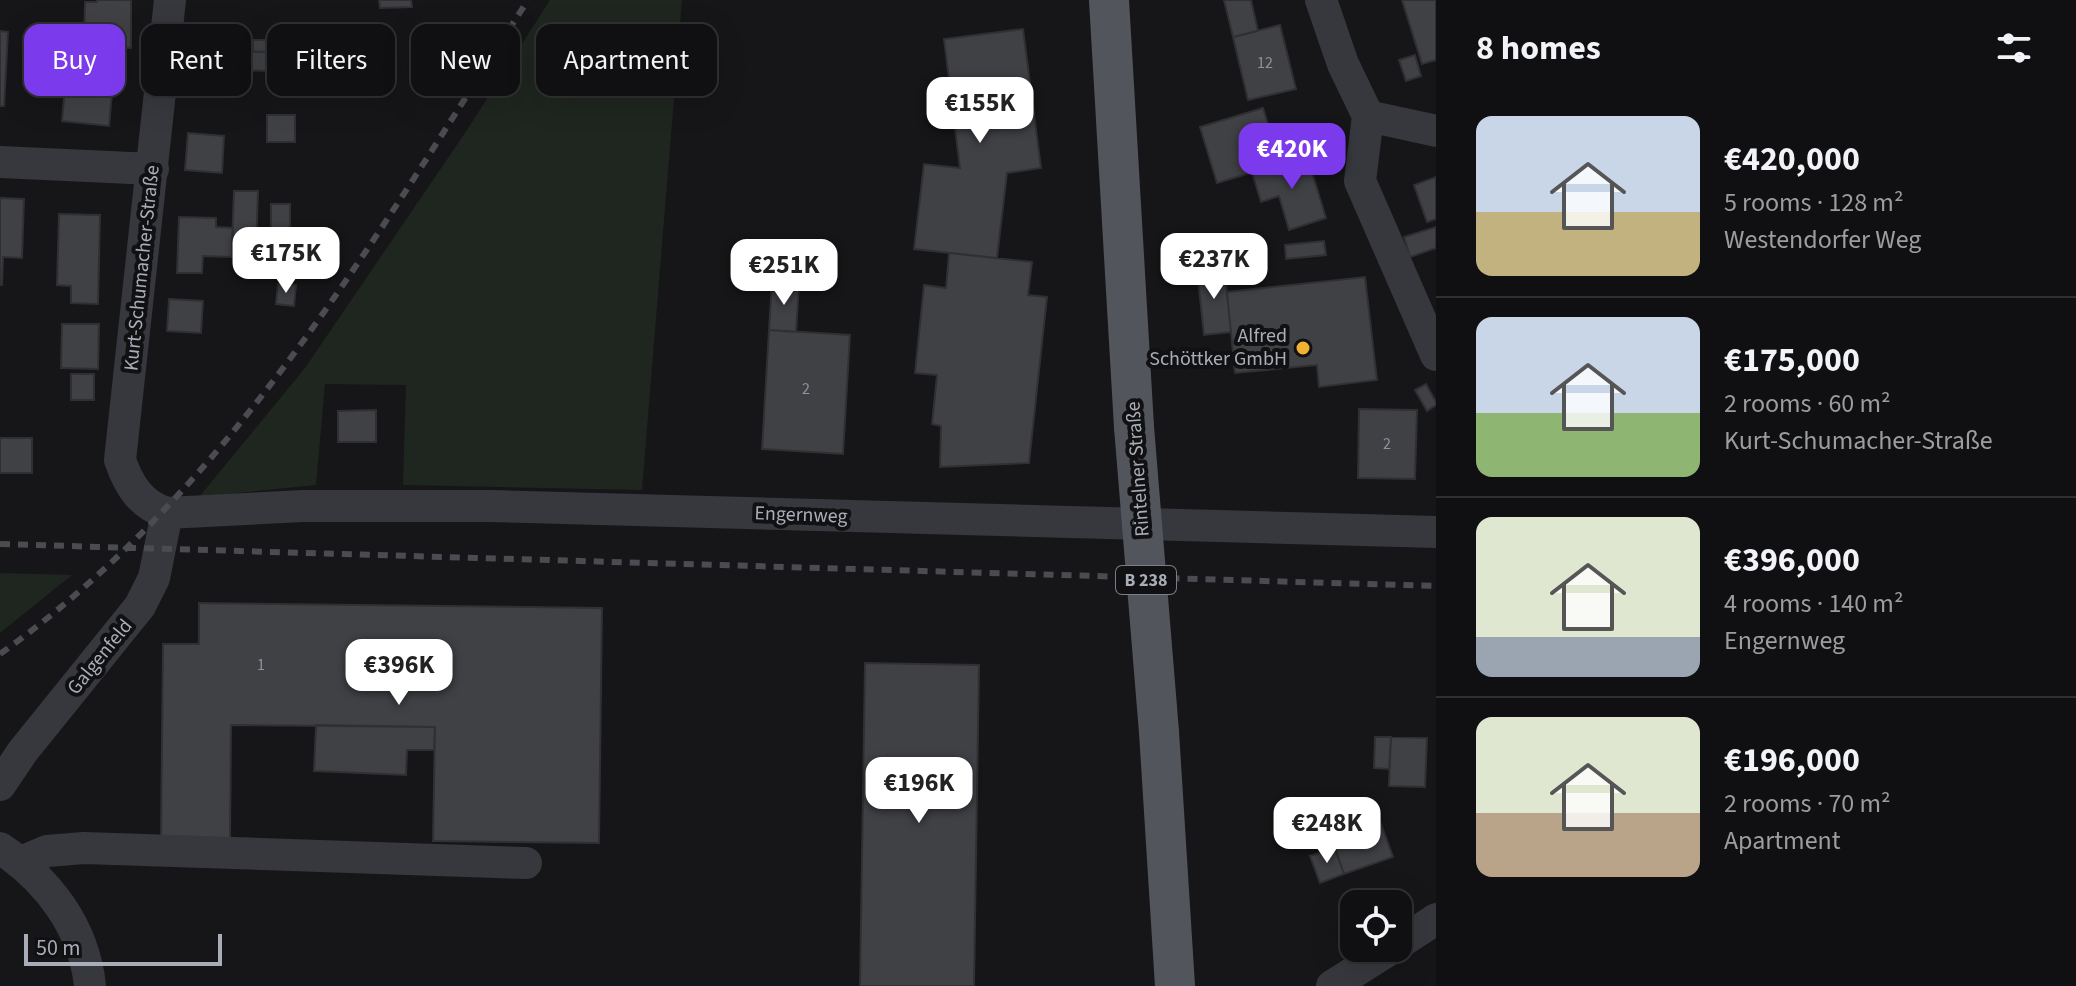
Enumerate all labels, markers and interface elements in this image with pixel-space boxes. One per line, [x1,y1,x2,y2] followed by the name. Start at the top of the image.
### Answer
[24,24,125,96] chip: Buy
[141,24,251,96] chip: Rent
[267,24,395,96] chip: Filters
[411,24,520,96] chip: New
[536,24,717,96] chip: Apartment
[1476,24,1601,73] text: 8 homes
[1992,26,2036,70] icon: filters
[1257,52,1273,74] house number: 12
[924,77,1036,145] pin: €155K
[945,84,1015,121] text: €155K
[1236,123,1348,191] pin: €420K
[1257,130,1327,167] text: €420K
[1724,135,1860,184] text: €420,000
[1540,148,1636,244] icon: home
[117,164,167,372] street label: Kurt-Schumacher-Straße
[1724,184,1903,221] text: 5 rooms · 128 m²
[1724,221,1921,258] text: Westendorfer Weg
[230,227,342,295] pin: €175K
[1158,233,1270,301] pin: €237K
[251,234,321,271] text: €175K
[728,239,840,307] pin: €251K
[1179,240,1249,277] text: €237K
[749,246,819,283] text: €251K
[1149,322,1287,373] place label: Alfred Schöttker GmbH
[1724,336,1860,385] text: €175,000
[1294,339,1312,357] marker: Alfred Schöttker GmbH
[1540,349,1636,445] icon: home
[802,378,810,400] house number: 2
[1724,385,1891,422] text: 2 rooms · 60 m²
[1119,400,1157,538] street label: Rintelner Straße
[1724,422,1993,459] text: Kurt-Schumacher-Straße
[1383,433,1391,455] house number: 2
[754,499,848,531] street label: Engernweg
[1724,536,1860,585] text: €396,000
[1540,549,1636,645] icon: home
[1116,566,1176,594] road number: B 238
[1724,585,1903,622] text: 4 rooms · 140 m²
[61,613,139,701] street label: Galgenfeld
[1724,622,1845,659] text: Engernweg
[343,639,455,707] pin: €396K
[364,646,434,683] text: €396K
[257,654,265,676] house number: 1
[1724,736,1860,785] text: €196,000
[1540,749,1636,845] icon: home
[863,757,975,825] pin: €196K
[884,764,954,801] text: €196K
[1724,785,1891,822] text: 2 rooms · 70 m²
[1271,797,1383,865] pin: €248K
[1292,804,1362,841] text: €248K
[1724,822,1841,859] text: Apartment
[1340,890,1412,962] map controls
[1340,890,1412,962] button: locate
[24,930,222,966] scale bar
[36,932,81,964] text: 50 m

